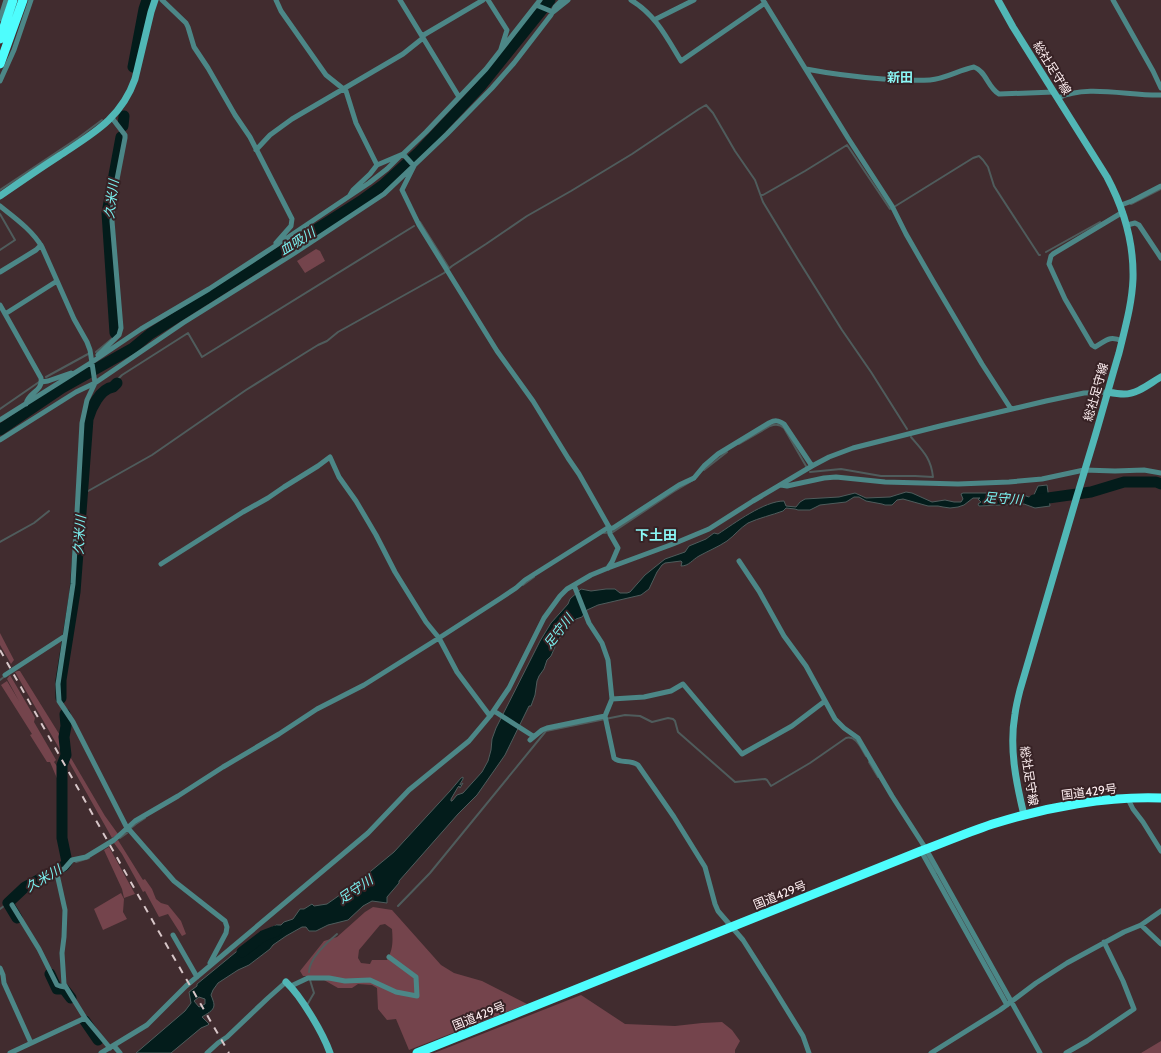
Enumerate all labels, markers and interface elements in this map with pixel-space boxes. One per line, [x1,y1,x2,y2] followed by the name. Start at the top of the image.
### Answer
[1030,38,1075,97] street label: 総社足守線
[887,69,913,85] district label: 新田
[101,177,122,219] water label: 久米川
[276,223,319,258] water label: 血吸川
[1080,361,1111,423] street label: 総社足守線
[983,489,1025,507] water label: 足守川
[70,513,88,555] water label: 久米川
[635,526,677,544] district label: 下土田
[540,609,578,651] water label: 足守川
[1017,745,1042,807] street label: 総社足守線
[1060,781,1118,802] street label: 国道429号
[22,860,66,895] water label: 久米川
[334,870,377,907] water label: 足守川
[751,877,809,912] street label: 国道429号
[450,998,508,1033] street label: 国道429号

